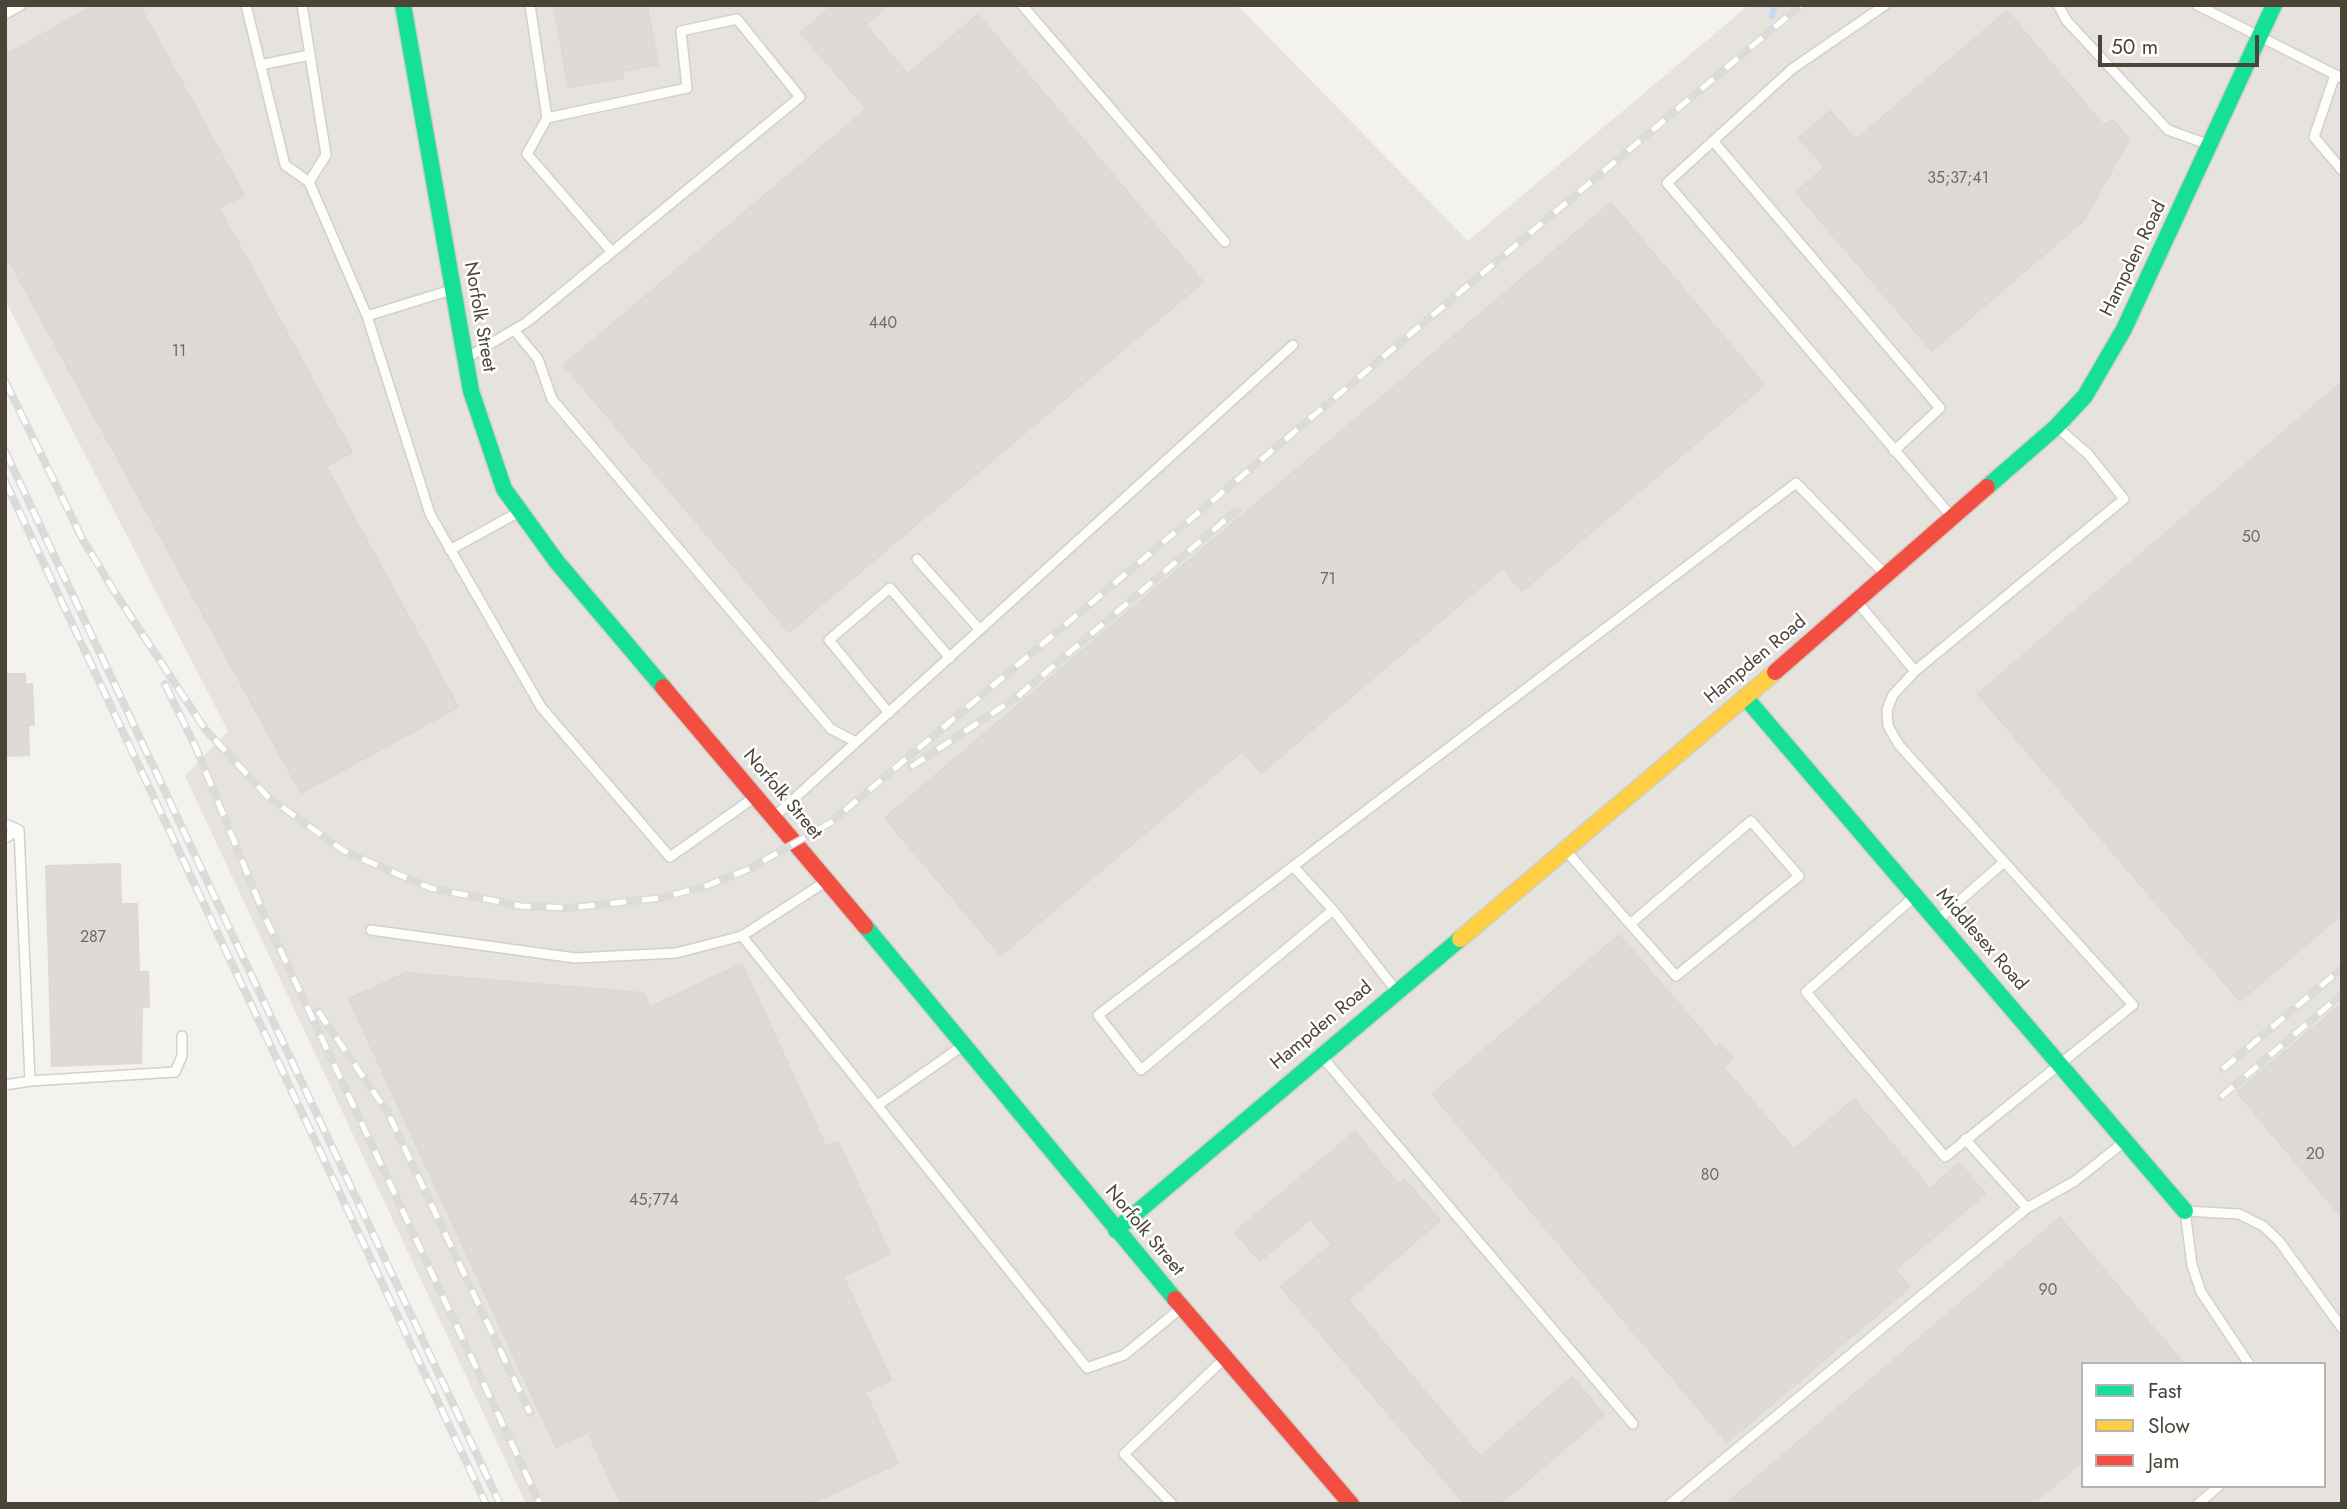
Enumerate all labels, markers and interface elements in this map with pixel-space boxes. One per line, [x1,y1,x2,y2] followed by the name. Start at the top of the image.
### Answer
[2102,21,2263,65] scale bar
[2111,32,2158,62] text: 50 m
[1927,169,1989,189] house number: 35;37;41
[2096,198,2172,320] street label: Hampden Road
[458,260,500,374] street label: Norfolk Street
[869,314,897,334] house number: 440
[172,342,186,362] house number: 11
[2242,528,2260,548] house number: 50
[1320,570,1336,590] house number: 71
[1701,611,1811,709] street label: Hampden Road
[738,745,826,845] street label: Norfolk Street
[1930,884,2032,996] street label: Middlesex Road
[80,928,106,948] house number: 287
[1267,977,1377,1075] street label: Hampden Road
[2306,1145,2324,1165] house number: 20
[1701,1166,1719,1186] house number: 80
[1100,1181,1188,1281] street label: Norfolk Street
[629,1191,679,1211] house number: 45;774
[2039,1281,2057,1301] house number: 90
[2081,1362,2326,1488] legend
[2148,1376,2181,1406] text: Fast
[2148,1411,2190,1441] text: Slow
[2148,1446,2180,1476] text: Jam

